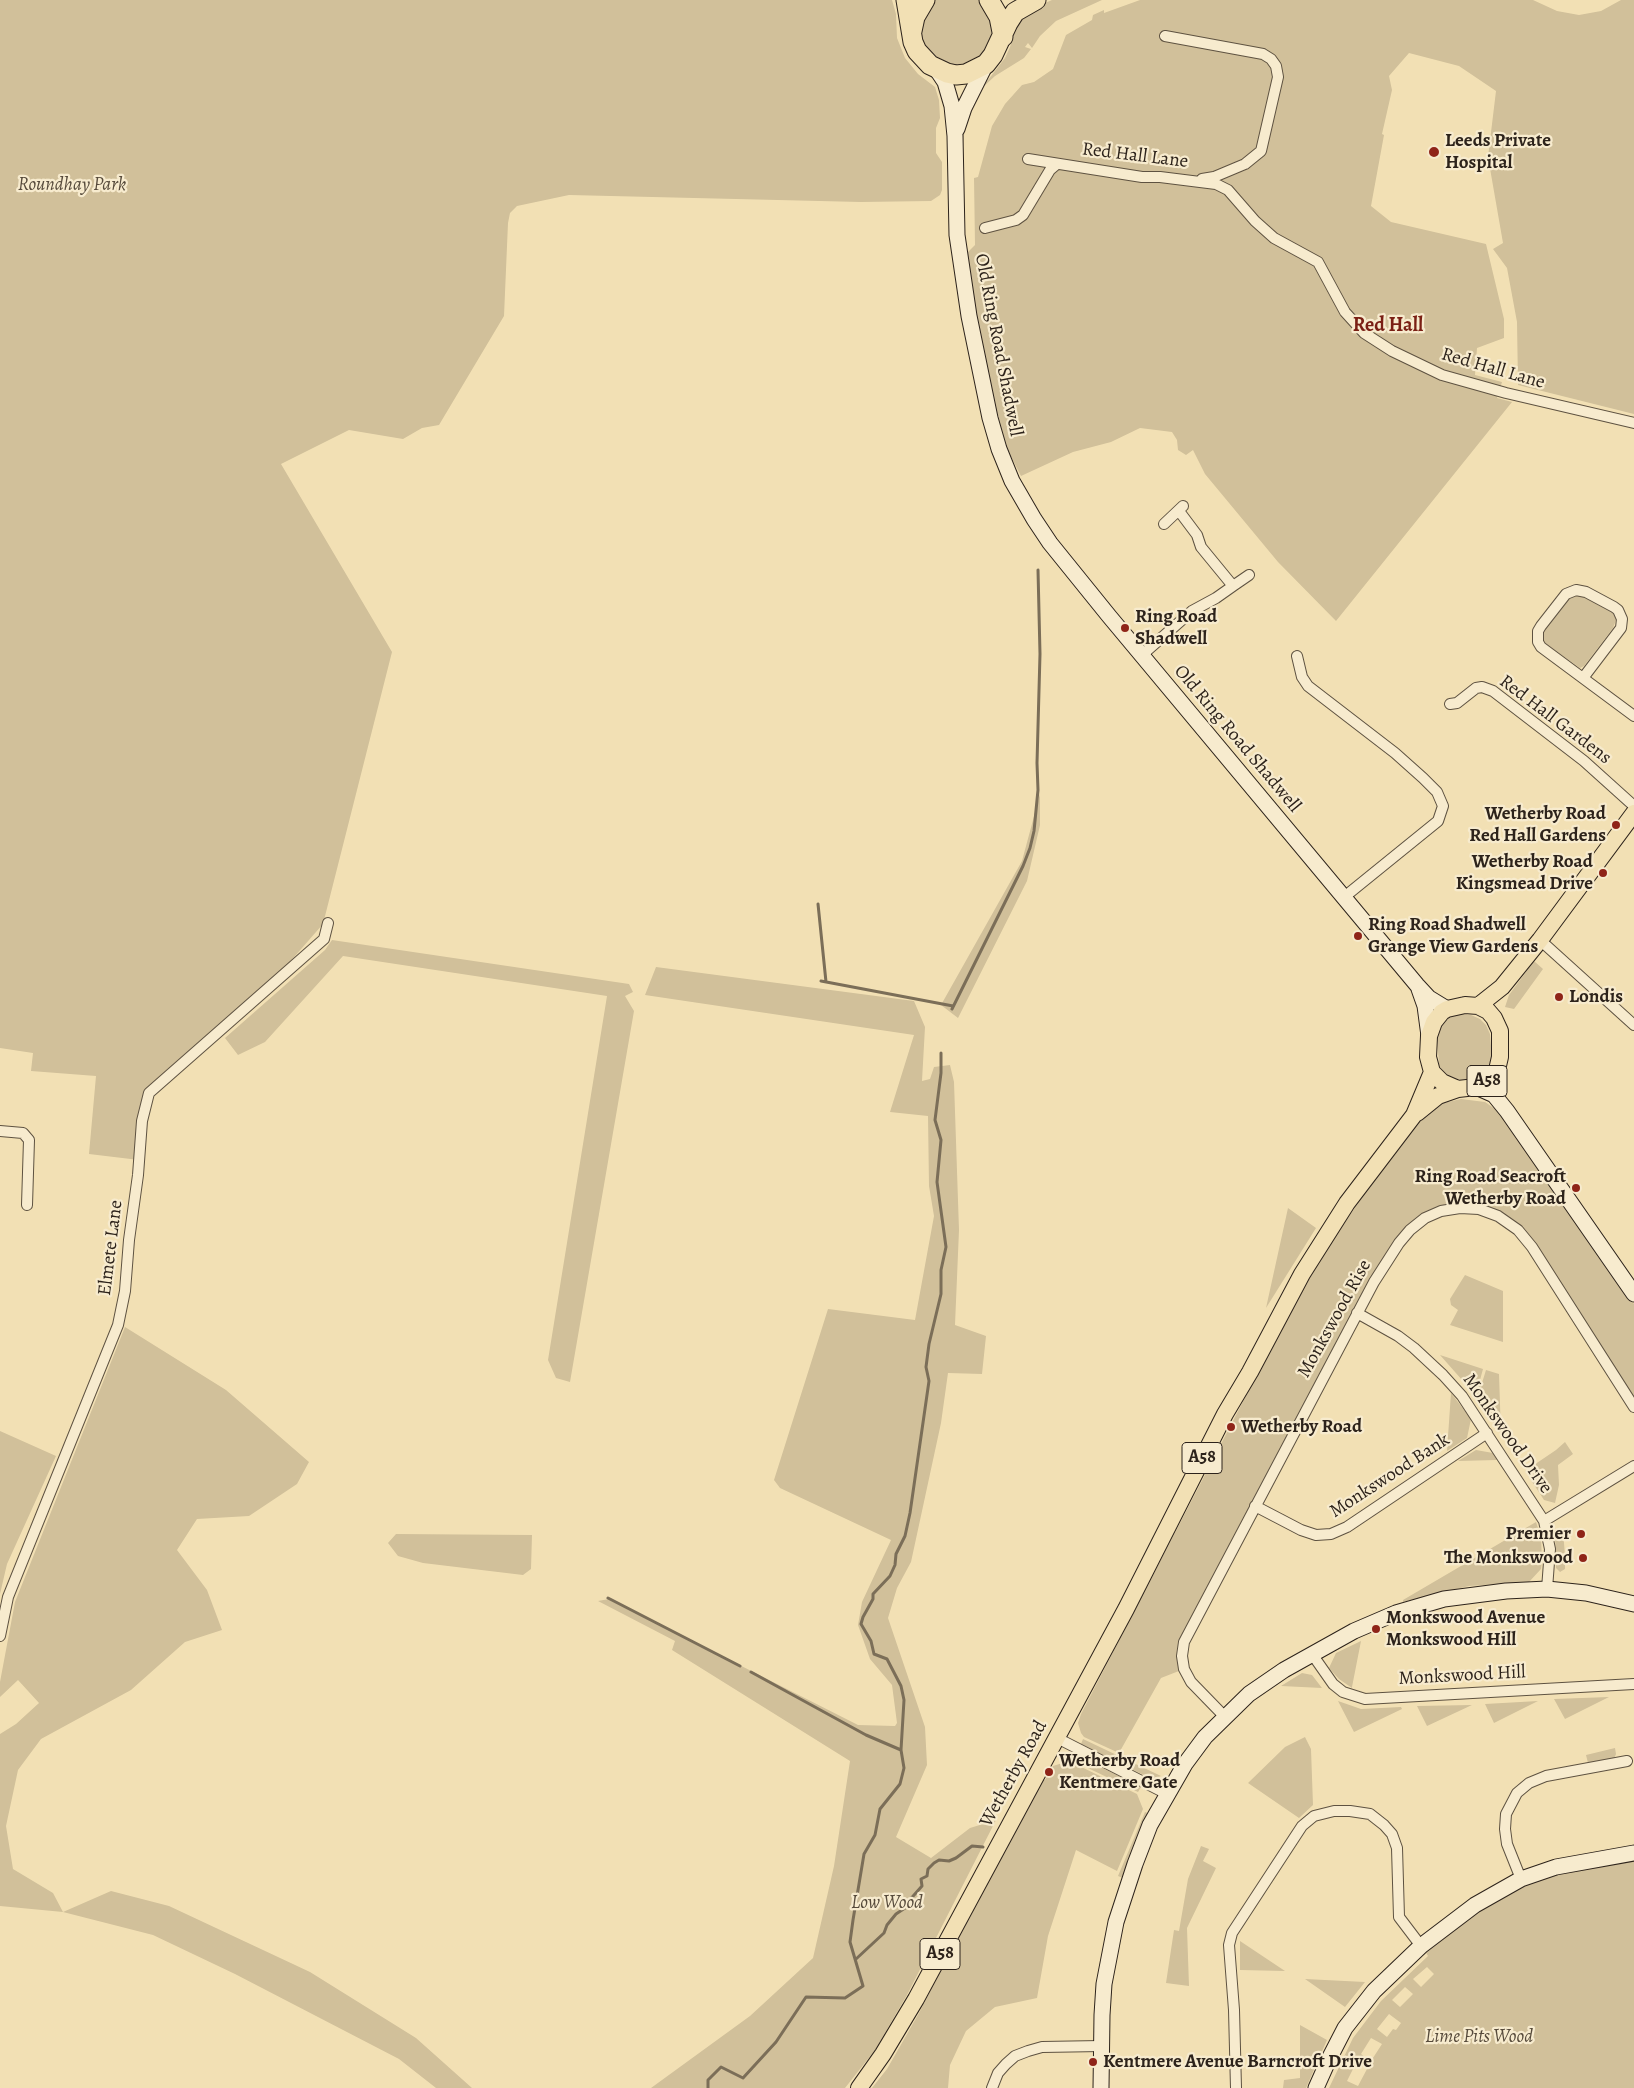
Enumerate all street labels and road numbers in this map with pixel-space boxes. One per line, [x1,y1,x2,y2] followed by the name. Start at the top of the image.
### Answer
[1081,138,1189,174] street label: Red Hall Lane
[969,252,1027,438] street label: Old Ring Road Shadwell
[1439,343,1547,395] street label: Red Hall Lane
[1169,661,1305,817] street label: Old Ring Road Shadwell
[1494,670,1616,770] street label: Red Hall Gardens
[1467,1066,1507,1096] road number: A58
[94,1199,128,1297] street label: Elmete Lane
[1293,1256,1377,1382] street label: Monkswood Rise
[1457,1370,1557,1498] street label: Monkswood Drive
[1326,1429,1454,1523] street label: Monkswood Bank
[1182,1442,1222,1474] road number: A58
[1398,1661,1526,1691] street label: Monkswood Hill
[975,1717,1053,1831] street label: Wetherby Road
[920,1938,960,1970] road number: A58

